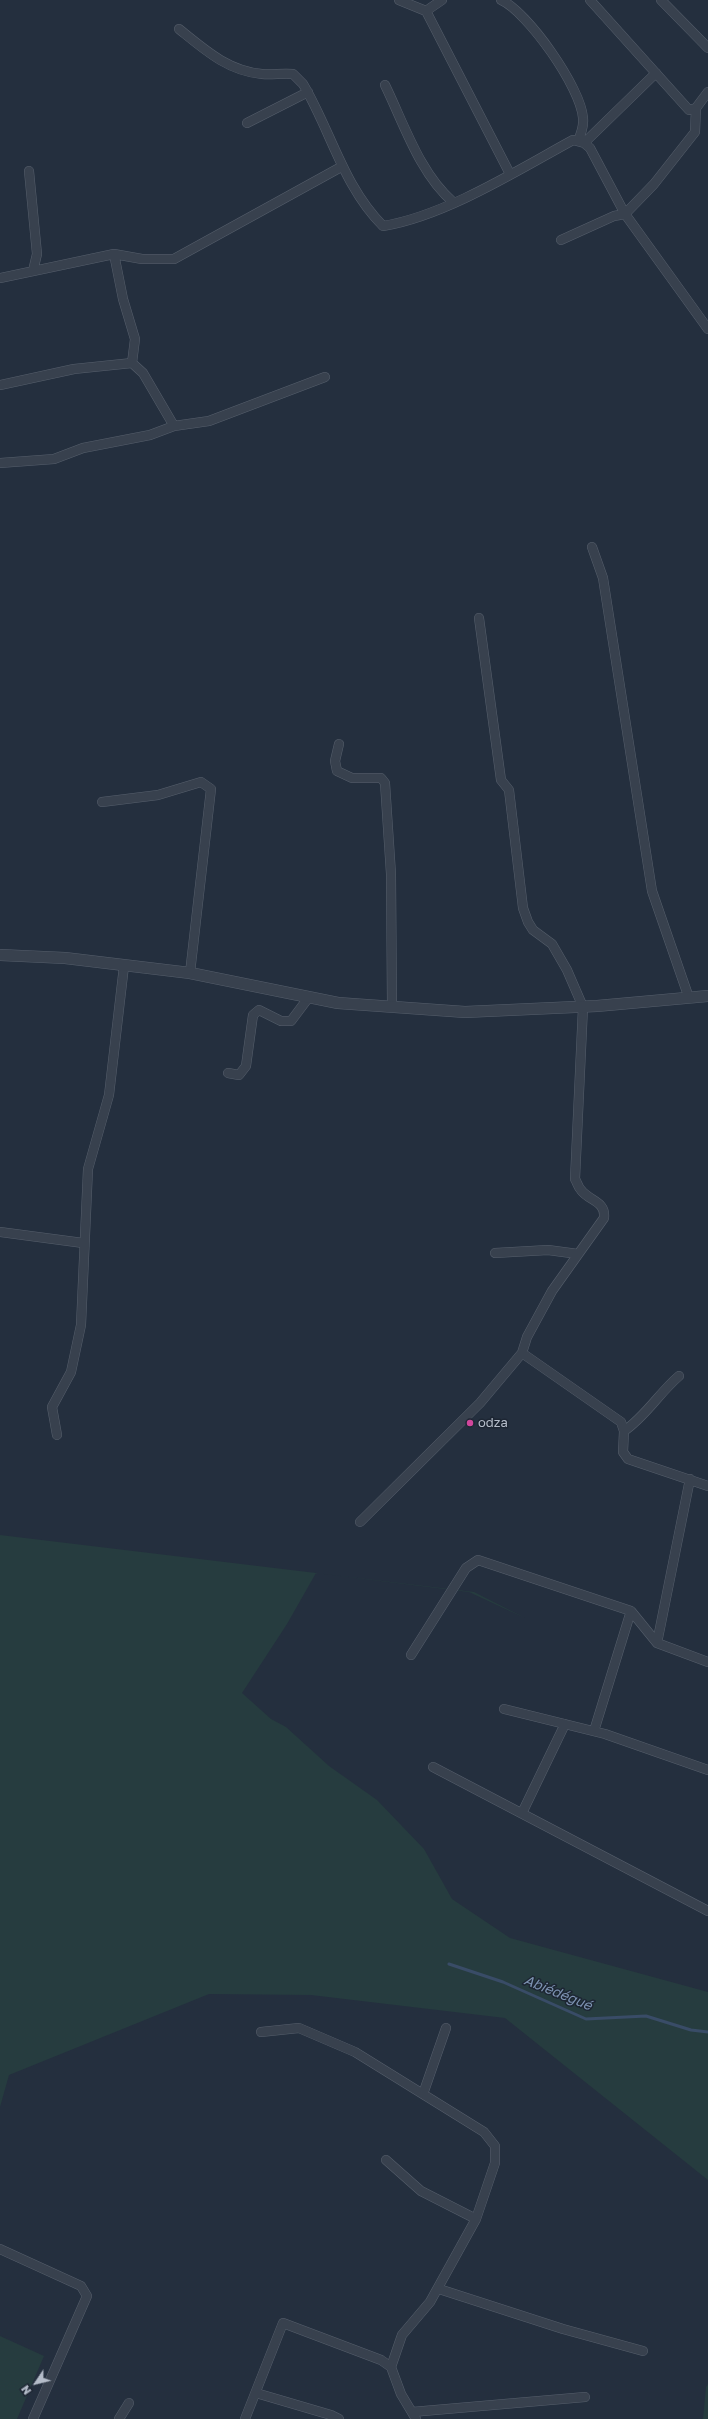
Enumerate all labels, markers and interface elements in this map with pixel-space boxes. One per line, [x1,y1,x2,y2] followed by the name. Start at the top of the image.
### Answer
[478,1415,508,1431] place label: odza
[465,1418,475,1428] marker: odza
[522,1972,594,2014] water label: Abiédégué
[16,2363,56,2403] north arrow
[18,2383,33,2397] text: N

